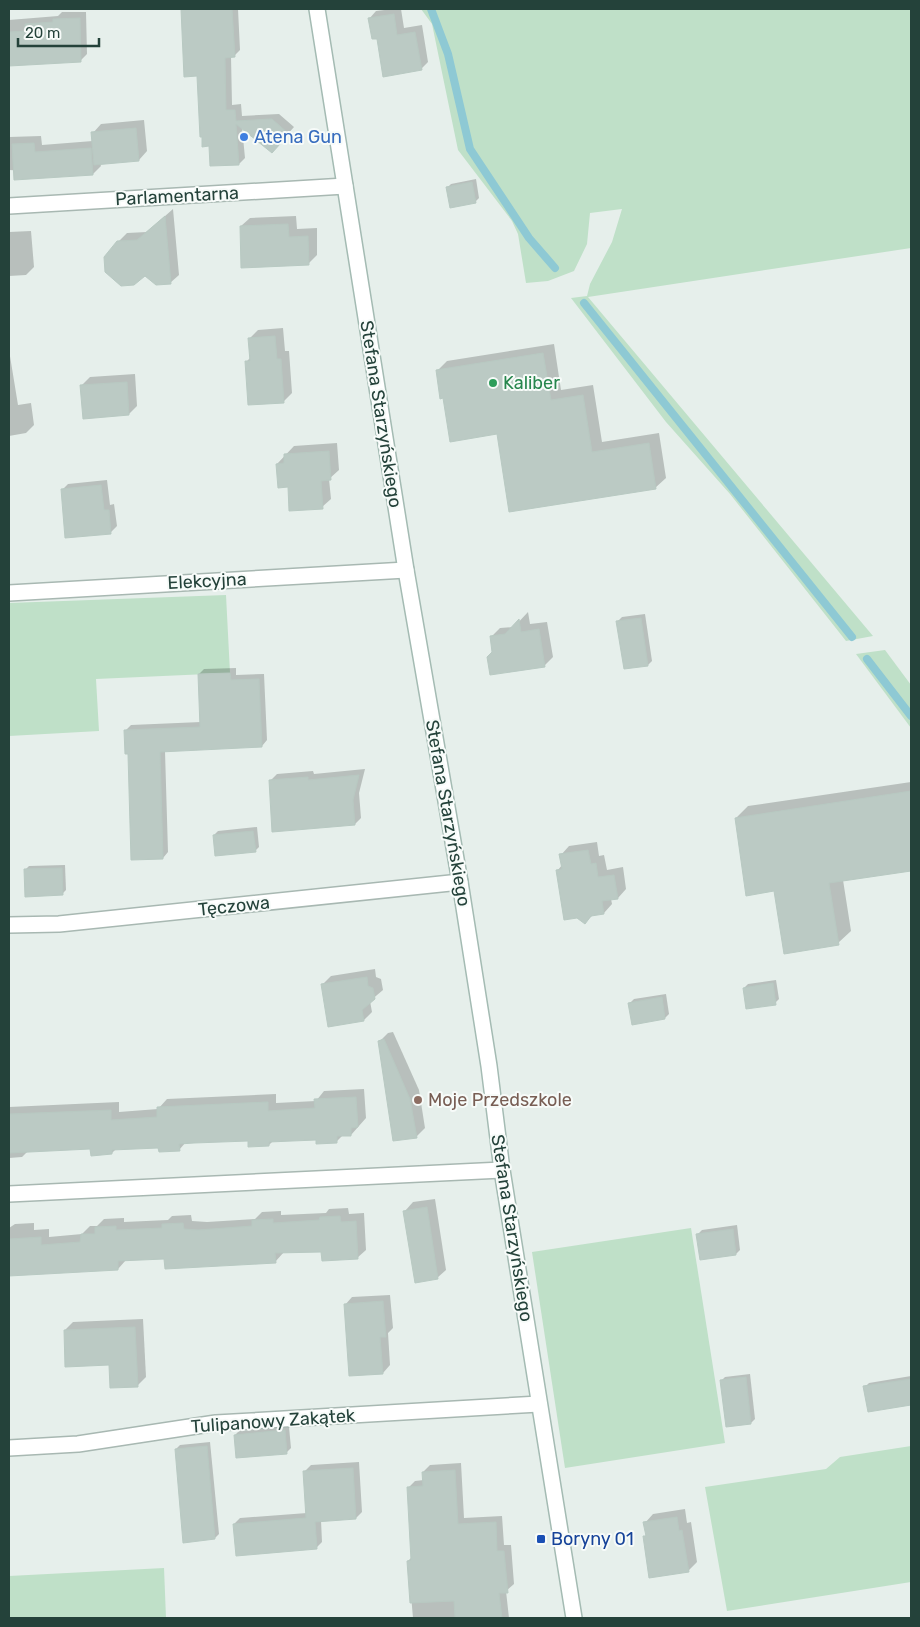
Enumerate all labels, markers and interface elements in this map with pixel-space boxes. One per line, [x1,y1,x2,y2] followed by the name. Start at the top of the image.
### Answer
[18,15,99,47] scale bar
[25,24,60,42] text: 20 m
[254,126,342,148] place label: Atena Gun
[238,131,250,143] marker: Atena Gun
[115,182,239,210] street label: Parlamentarna
[355,319,407,509] street label: Stefana Starzyńskiego
[503,372,560,394] place label: Kaliber
[487,377,499,389] marker: Kaliber
[167,568,247,594] street label: Elekcyjna
[421,718,475,908] street label: Stefana Starzyńskiego
[197,891,271,921] street label: Tęczowa
[428,1089,572,1111] place label: Moje Przedszkole
[412,1094,424,1106] marker: Moje Przedszkole
[486,1133,538,1323] street label: Stefana Starzyńskiego
[190,1404,357,1438] street label: Tulipanowy Zakątek
[551,1528,634,1550] place label: Boryny 01
[535,1533,547,1545] marker: Boryny 01

